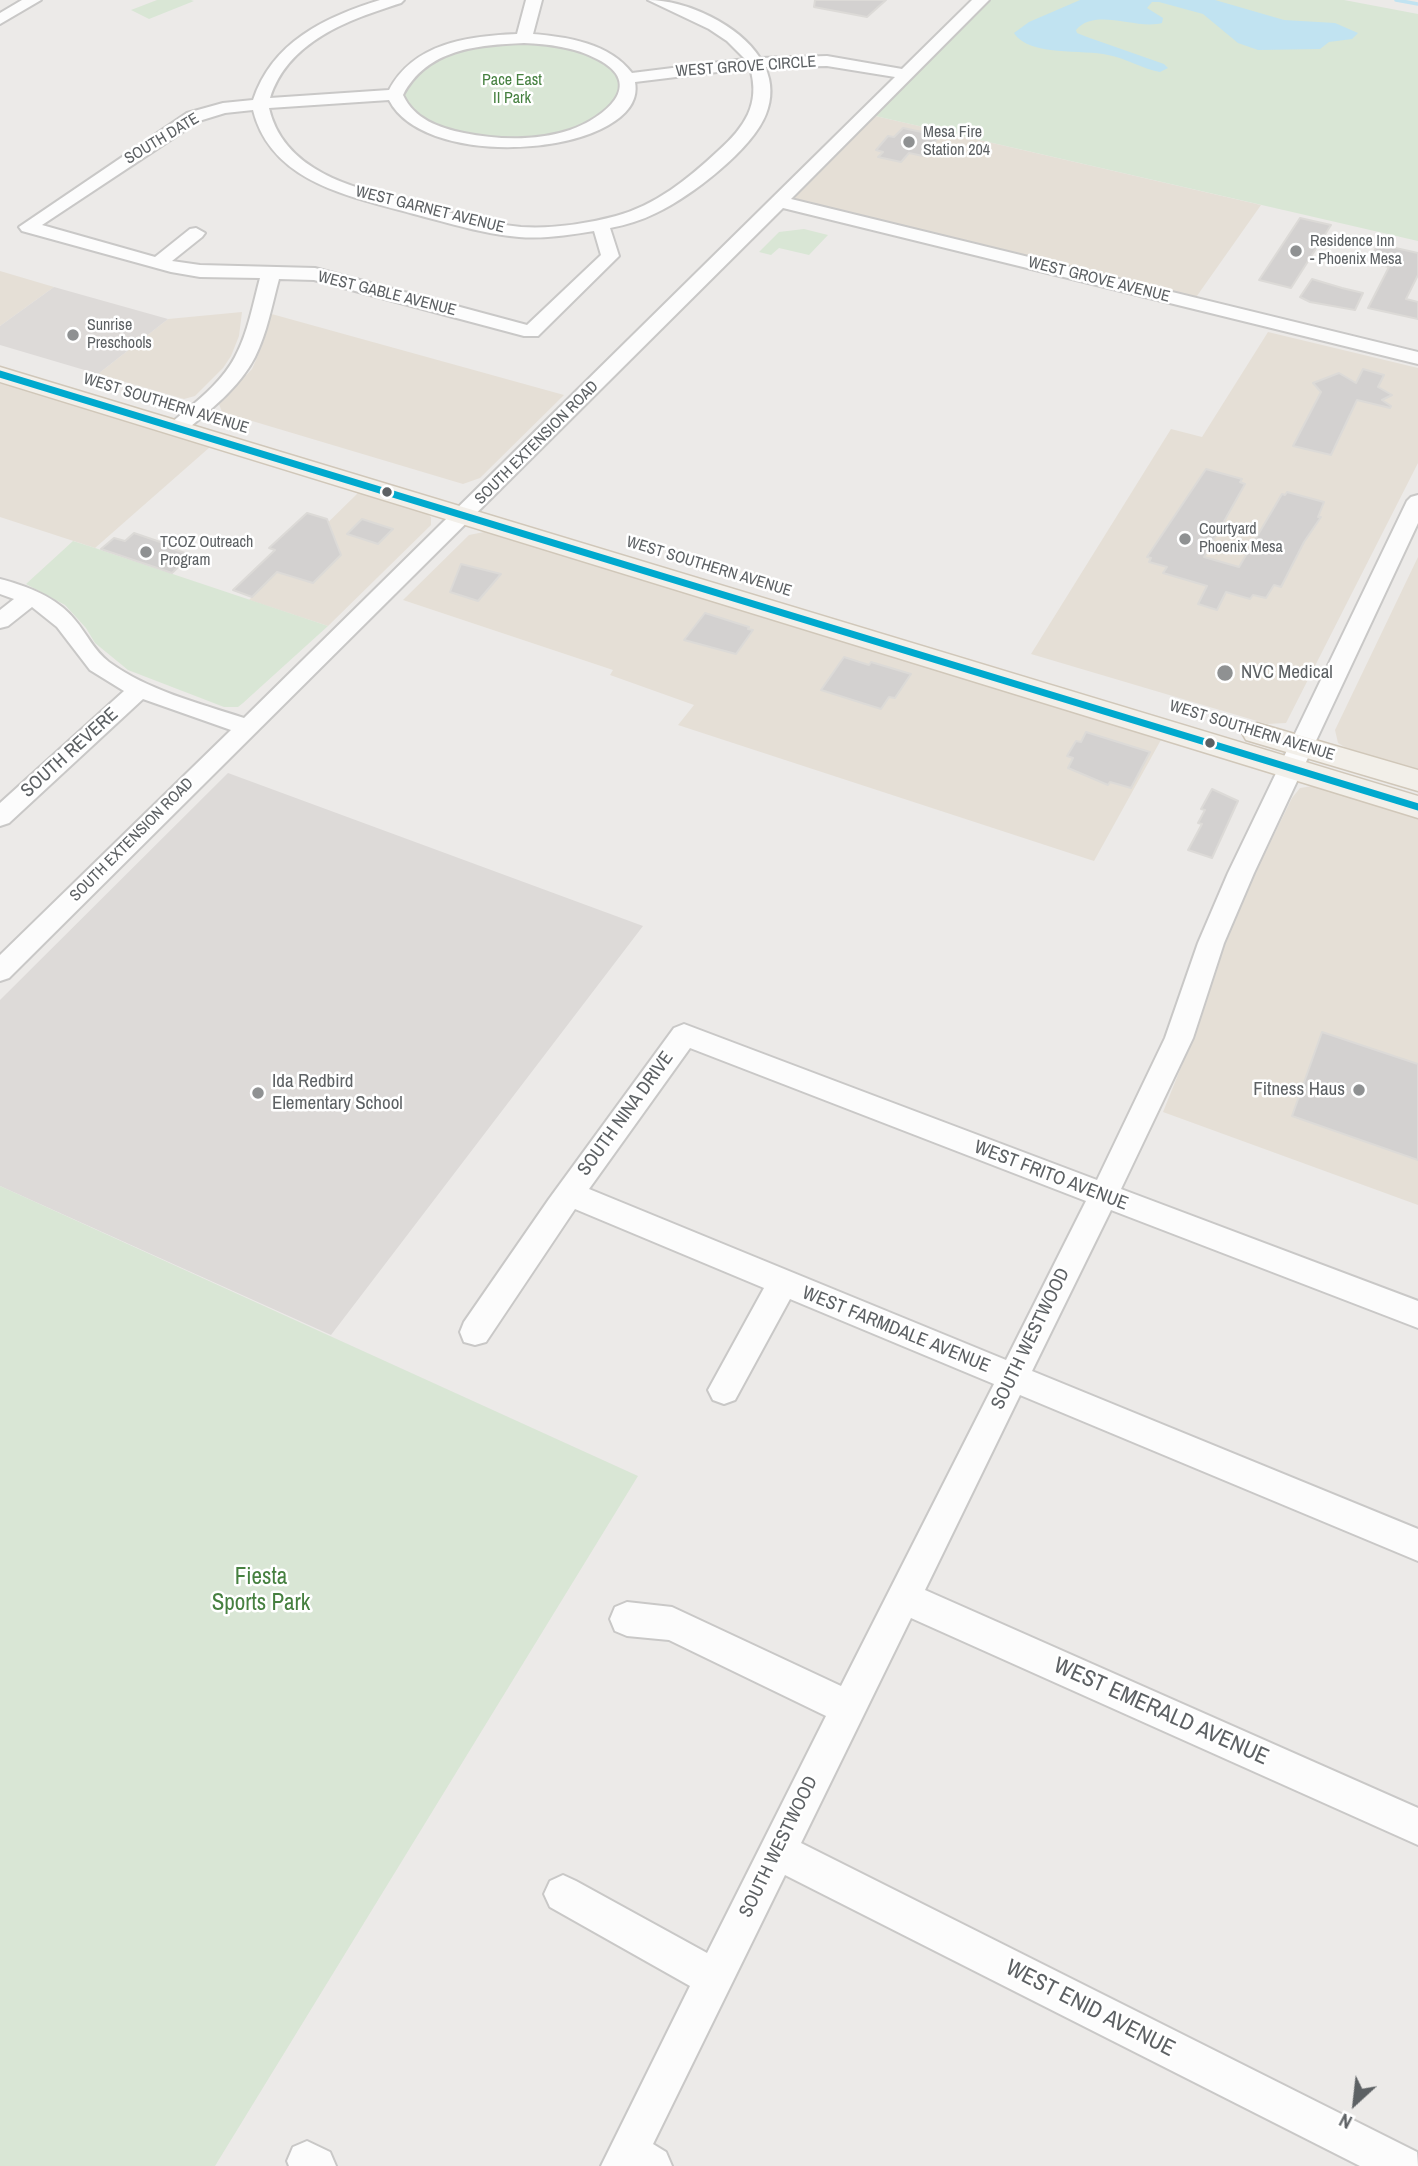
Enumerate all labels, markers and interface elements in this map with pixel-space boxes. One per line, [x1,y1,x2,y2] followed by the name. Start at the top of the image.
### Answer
[675,53,817,81] street label: WEST GROVE CIRCLE
[482,71,542,109] park label: Pace East II Park
[121,109,203,169] street label: SOUTH DATE
[923,123,990,161] place label: Mesa Fire Station 204
[901,134,917,150] marker: Mesa Fire Station 204
[354,182,506,238] street label: WEST GARNET AVENUE
[1310,232,1402,270] place label: Residence Inn - Phoenix Mesa
[1288,243,1304,259] marker: Residence Inn - Phoenix Mesa
[1026,253,1172,307] street label: WEST GROVE AVENUE
[316,268,458,320] street label: WEST GABLE AVENUE
[87,316,152,354] place label: Sunrise Preschools
[65,327,81,343] marker: Sunrise Preschools
[81,370,251,438] street label: WEST SOUTHERN AVENUE
[471,377,603,509] street label: SOUTH EXTENSION ROAD
[380,485,394,499] unlabelled marker
[1199,520,1283,558] place label: Courtyard Phoenix Mesa
[1177,531,1193,547] marker: Courtyard Phoenix Mesa
[160,533,253,571] place label: TCOZ Outreach Program
[624,533,794,601] street label: WEST SOUTHERN AVENUE
[138,544,154,560] marker: TCOZ Outreach Program
[1241,662,1333,684] place label: NVC Medical
[1215,663,1235,683] marker: NVC Medical
[1167,697,1337,765] street label: WEST SOUTHERN AVENUE
[17,703,123,803] street label: SOUTH REVERE
[1203,736,1217,750] unlabelled marker
[66,774,198,906] street label: SOUTH EXTENSION ROAD
[573,1047,679,1181] street label: SOUTH NINA DRIVE
[272,1071,403,1115] place label: Ida Redbird Elementary School
[1253,1079,1345,1101] place label: Fitness Haus
[1351,1082,1367,1098] marker: Fitness Haus
[250,1085,266,1101] marker: Ida Redbird Elementary School
[971,1136,1131,1216] street label: WEST FRITO AVENUE
[987,1265,1075,1413] street label: SOUTH WESTWOOD
[799,1282,993,1378] street label: WEST FARMDALE AVENUE
[212,1564,310,1618] park label: Fiesta Sports Park
[1049,1652,1273,1772] street label: WEST EMERALD AVENUE
[735,1773,823,1921] street label: SOUTH WESTWOOD
[1001,1954,1179,2064] street label: WEST ENID AVENUE
[1320,2068,1390,2138] north arrow
[1335,2108,1356,2136] text: N

